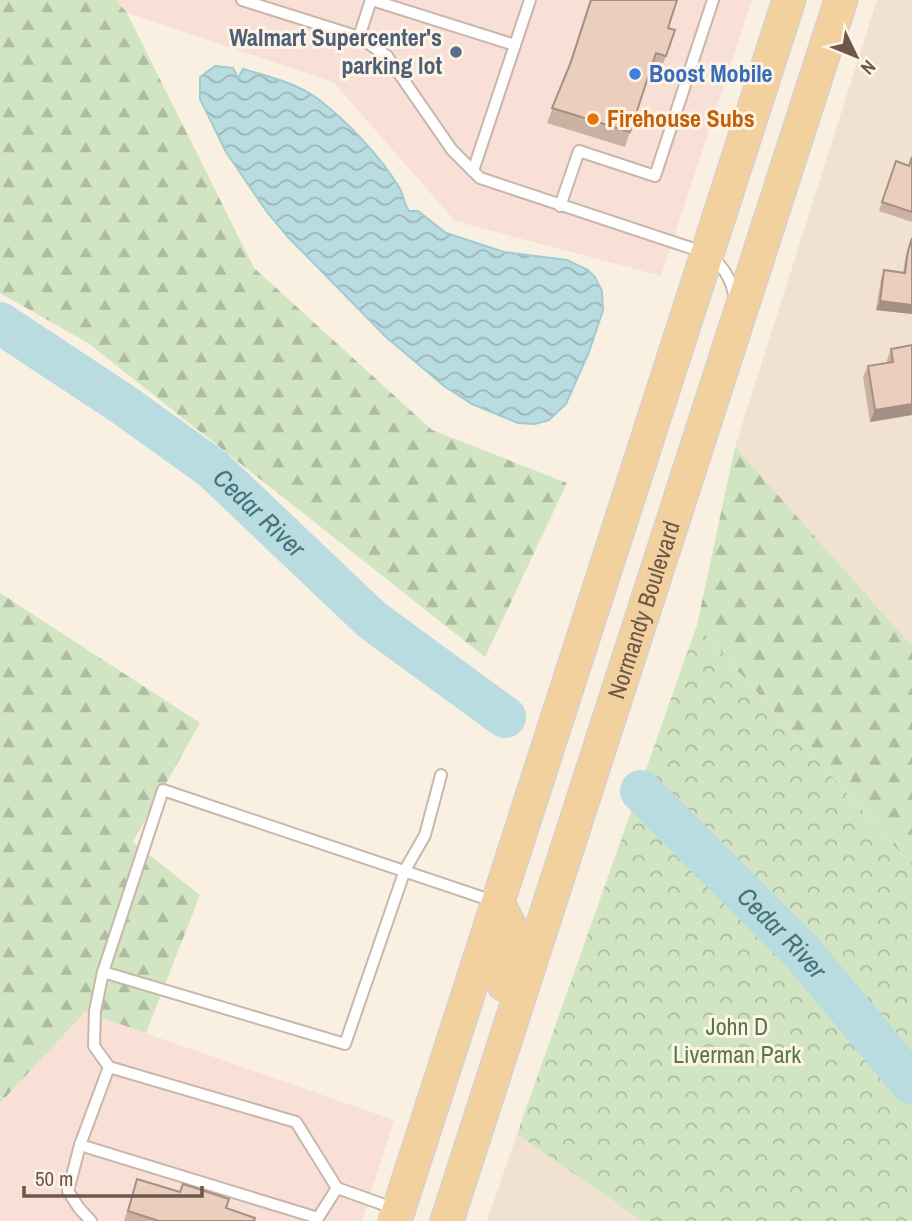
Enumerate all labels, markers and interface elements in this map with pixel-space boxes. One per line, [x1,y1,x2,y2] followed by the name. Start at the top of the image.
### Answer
[229,21,442,81] place label: Walmart Supercenter's parking lot
[821,21,891,91] north arrow
[448,44,464,60] marker: Walmart Supercenter's parking lot
[855,55,882,81] text: N
[649,57,773,89] place label: Boost Mobile
[627,66,643,82] marker: Boost Mobile
[607,102,755,134] place label: Firehouse Subs
[585,111,601,127] marker: Firehouse Subs
[206,460,314,565] water label: Cedar River
[600,517,687,703] street label: Normandy Boulevard
[730,879,835,986] water label: Cedar River
[673,1010,801,1070] park label: John D Liverman Park
[24,1154,203,1198] scale bar
[35,1164,73,1193] text: 50 m

